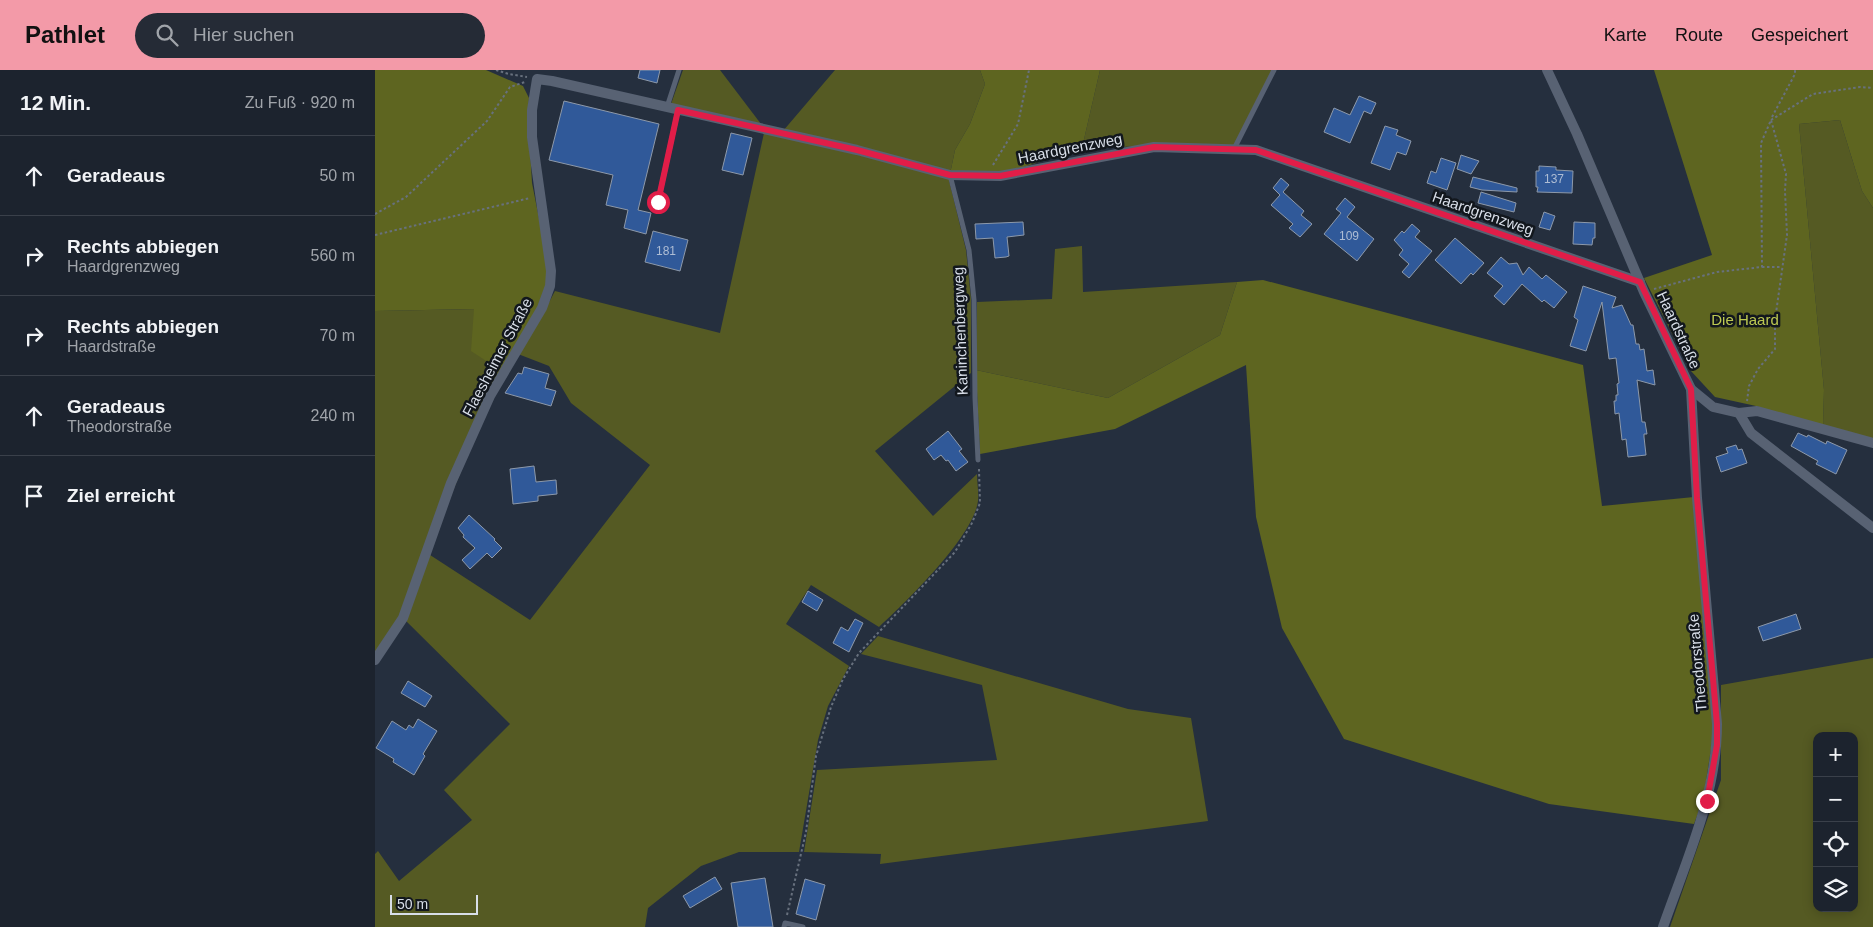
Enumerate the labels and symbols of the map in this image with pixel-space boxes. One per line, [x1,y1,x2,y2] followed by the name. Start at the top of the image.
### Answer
[1016,130,1124,166] street label: Haardgrenzweg
[1544,172,1564,186] house number: 137
[1430,188,1536,238] street label: Haardgrenzweg
[647,191,670,214] route start
[1339,229,1359,243] house number: 109
[656,244,676,258] house number: 181
[949,267,971,395] street label: Kaninchenbergweg
[1654,289,1704,371] street label: Haardstraße
[459,295,535,419] street label: Flaesheimer Straße
[1711,311,1779,328] park label: Die Haard
[1684,613,1710,713] street label: Theodorstraße
[1696,790,1719,813] route end
[390,892,477,915] scale bar

